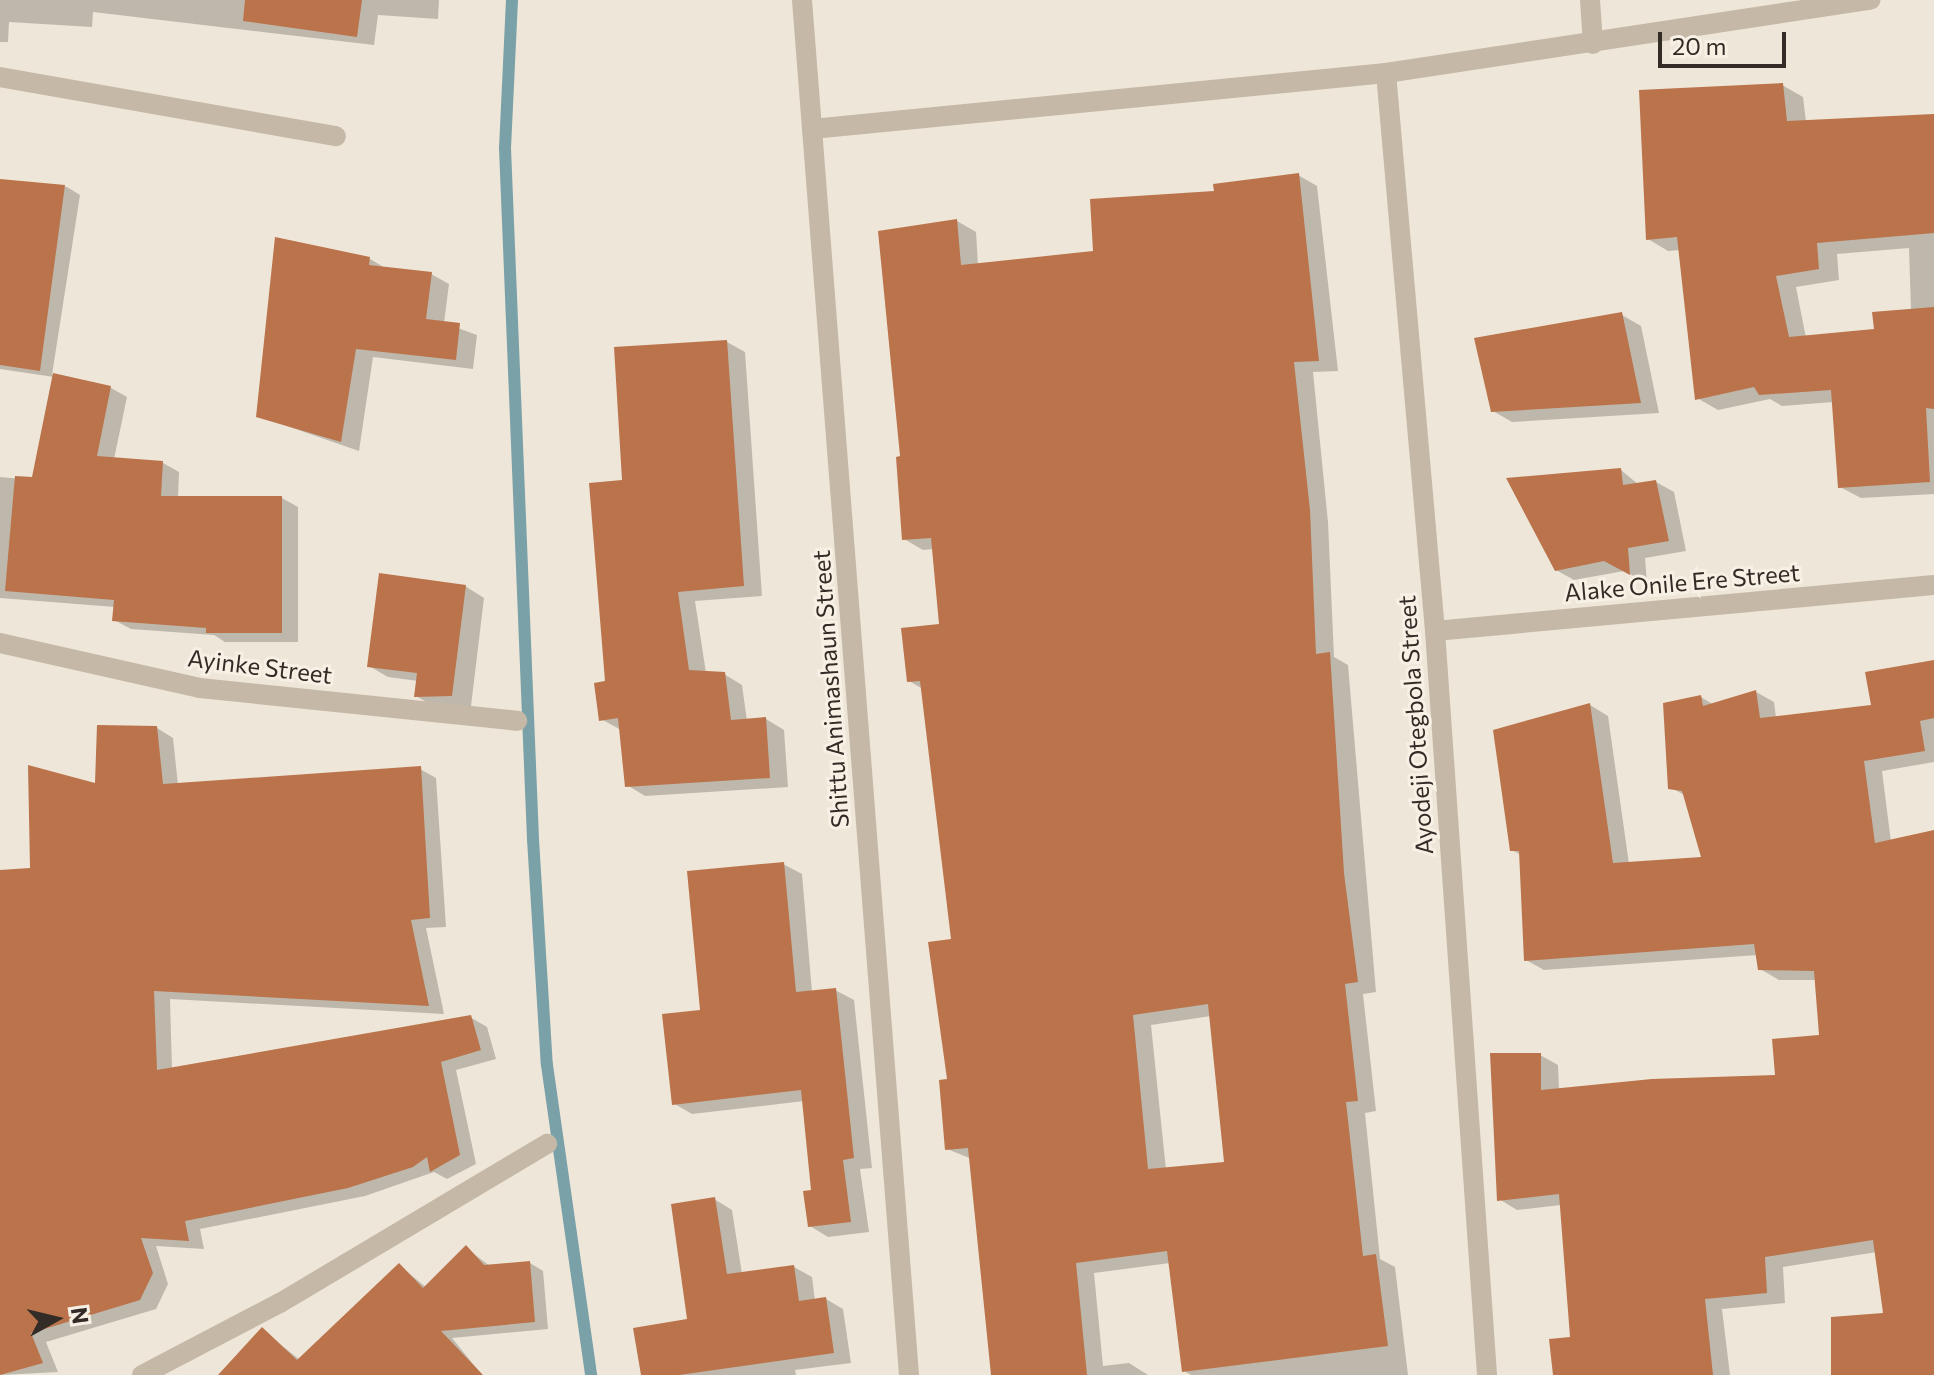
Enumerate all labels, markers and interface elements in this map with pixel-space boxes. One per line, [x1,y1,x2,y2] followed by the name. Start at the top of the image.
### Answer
[1662,16,1790,66] scale bar
[1672,31,1726,60] text: 20 m
[806,549,854,829] street label: Shittu Animashaun Street
[1563,557,1801,607] street label: Alake Onile Ere Street
[1392,594,1438,856] street label: Ayodeji Otegbola Street
[186,643,334,689] street label: Ayinke Street
[16,1279,96,1359] north arrow
[66,1306,95,1326] text: N

